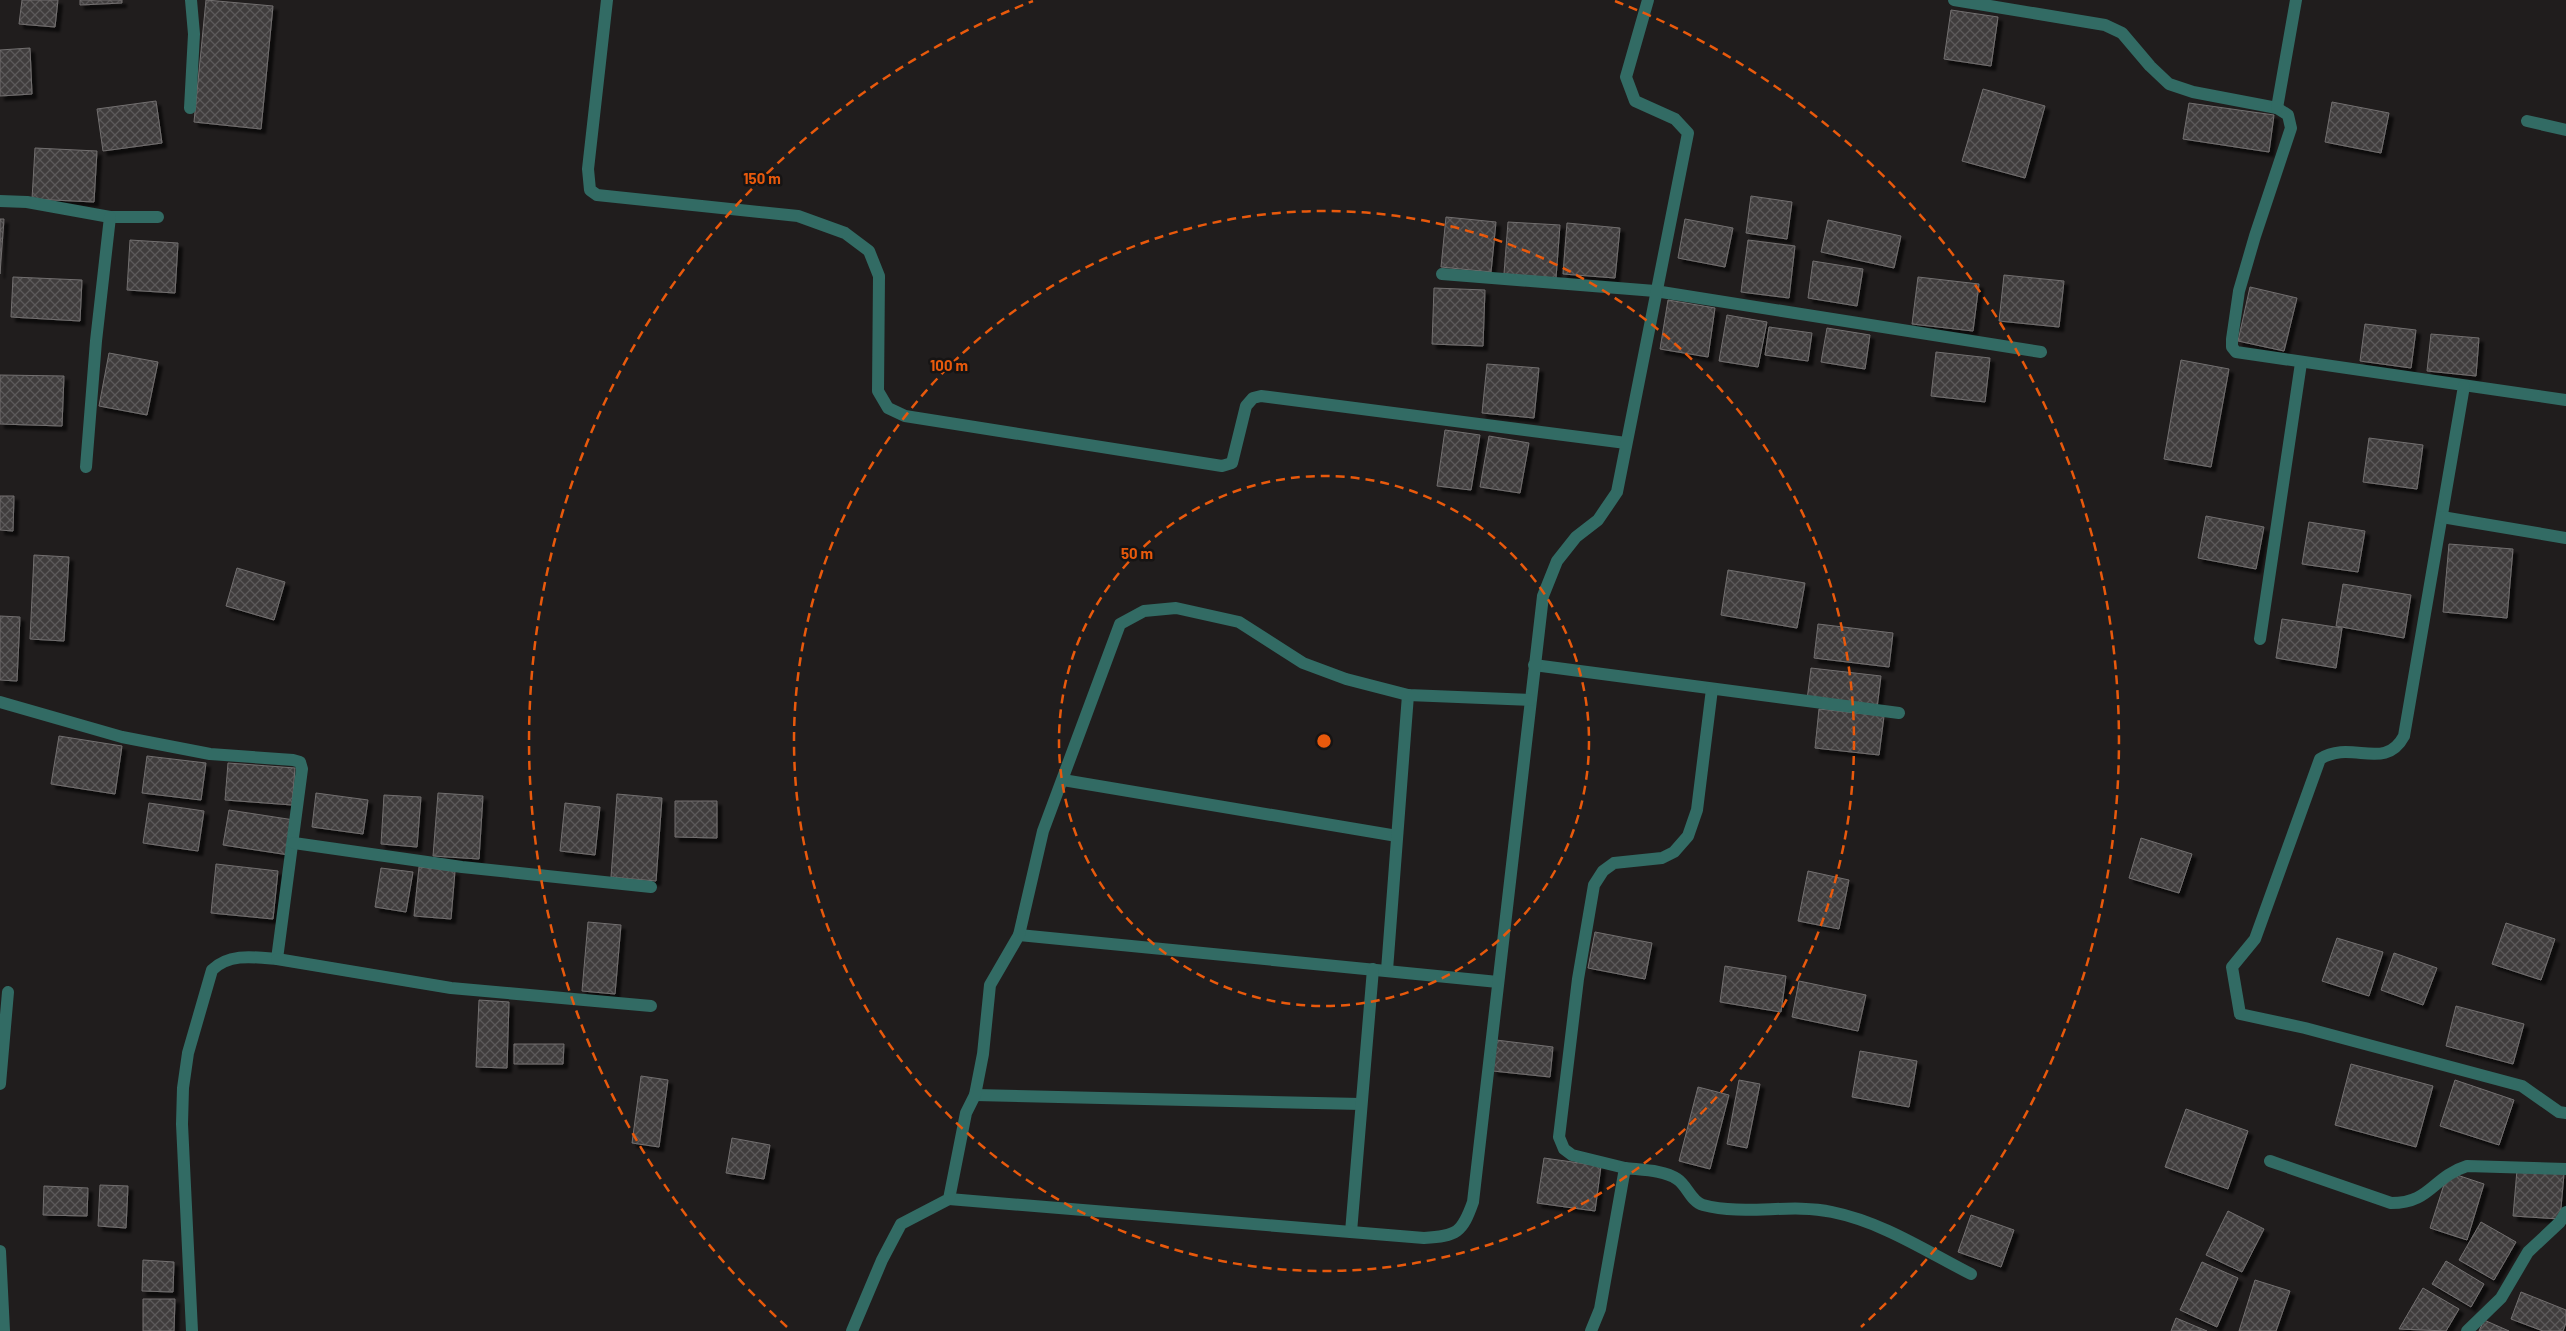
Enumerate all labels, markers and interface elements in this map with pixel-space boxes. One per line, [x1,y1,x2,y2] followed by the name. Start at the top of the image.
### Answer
[743,169,781,187] text: 150 m
[930,356,968,374] text: 100 m
[1121,544,1153,562] text: 50 m
[1315,732,1333,750] centre of rings

